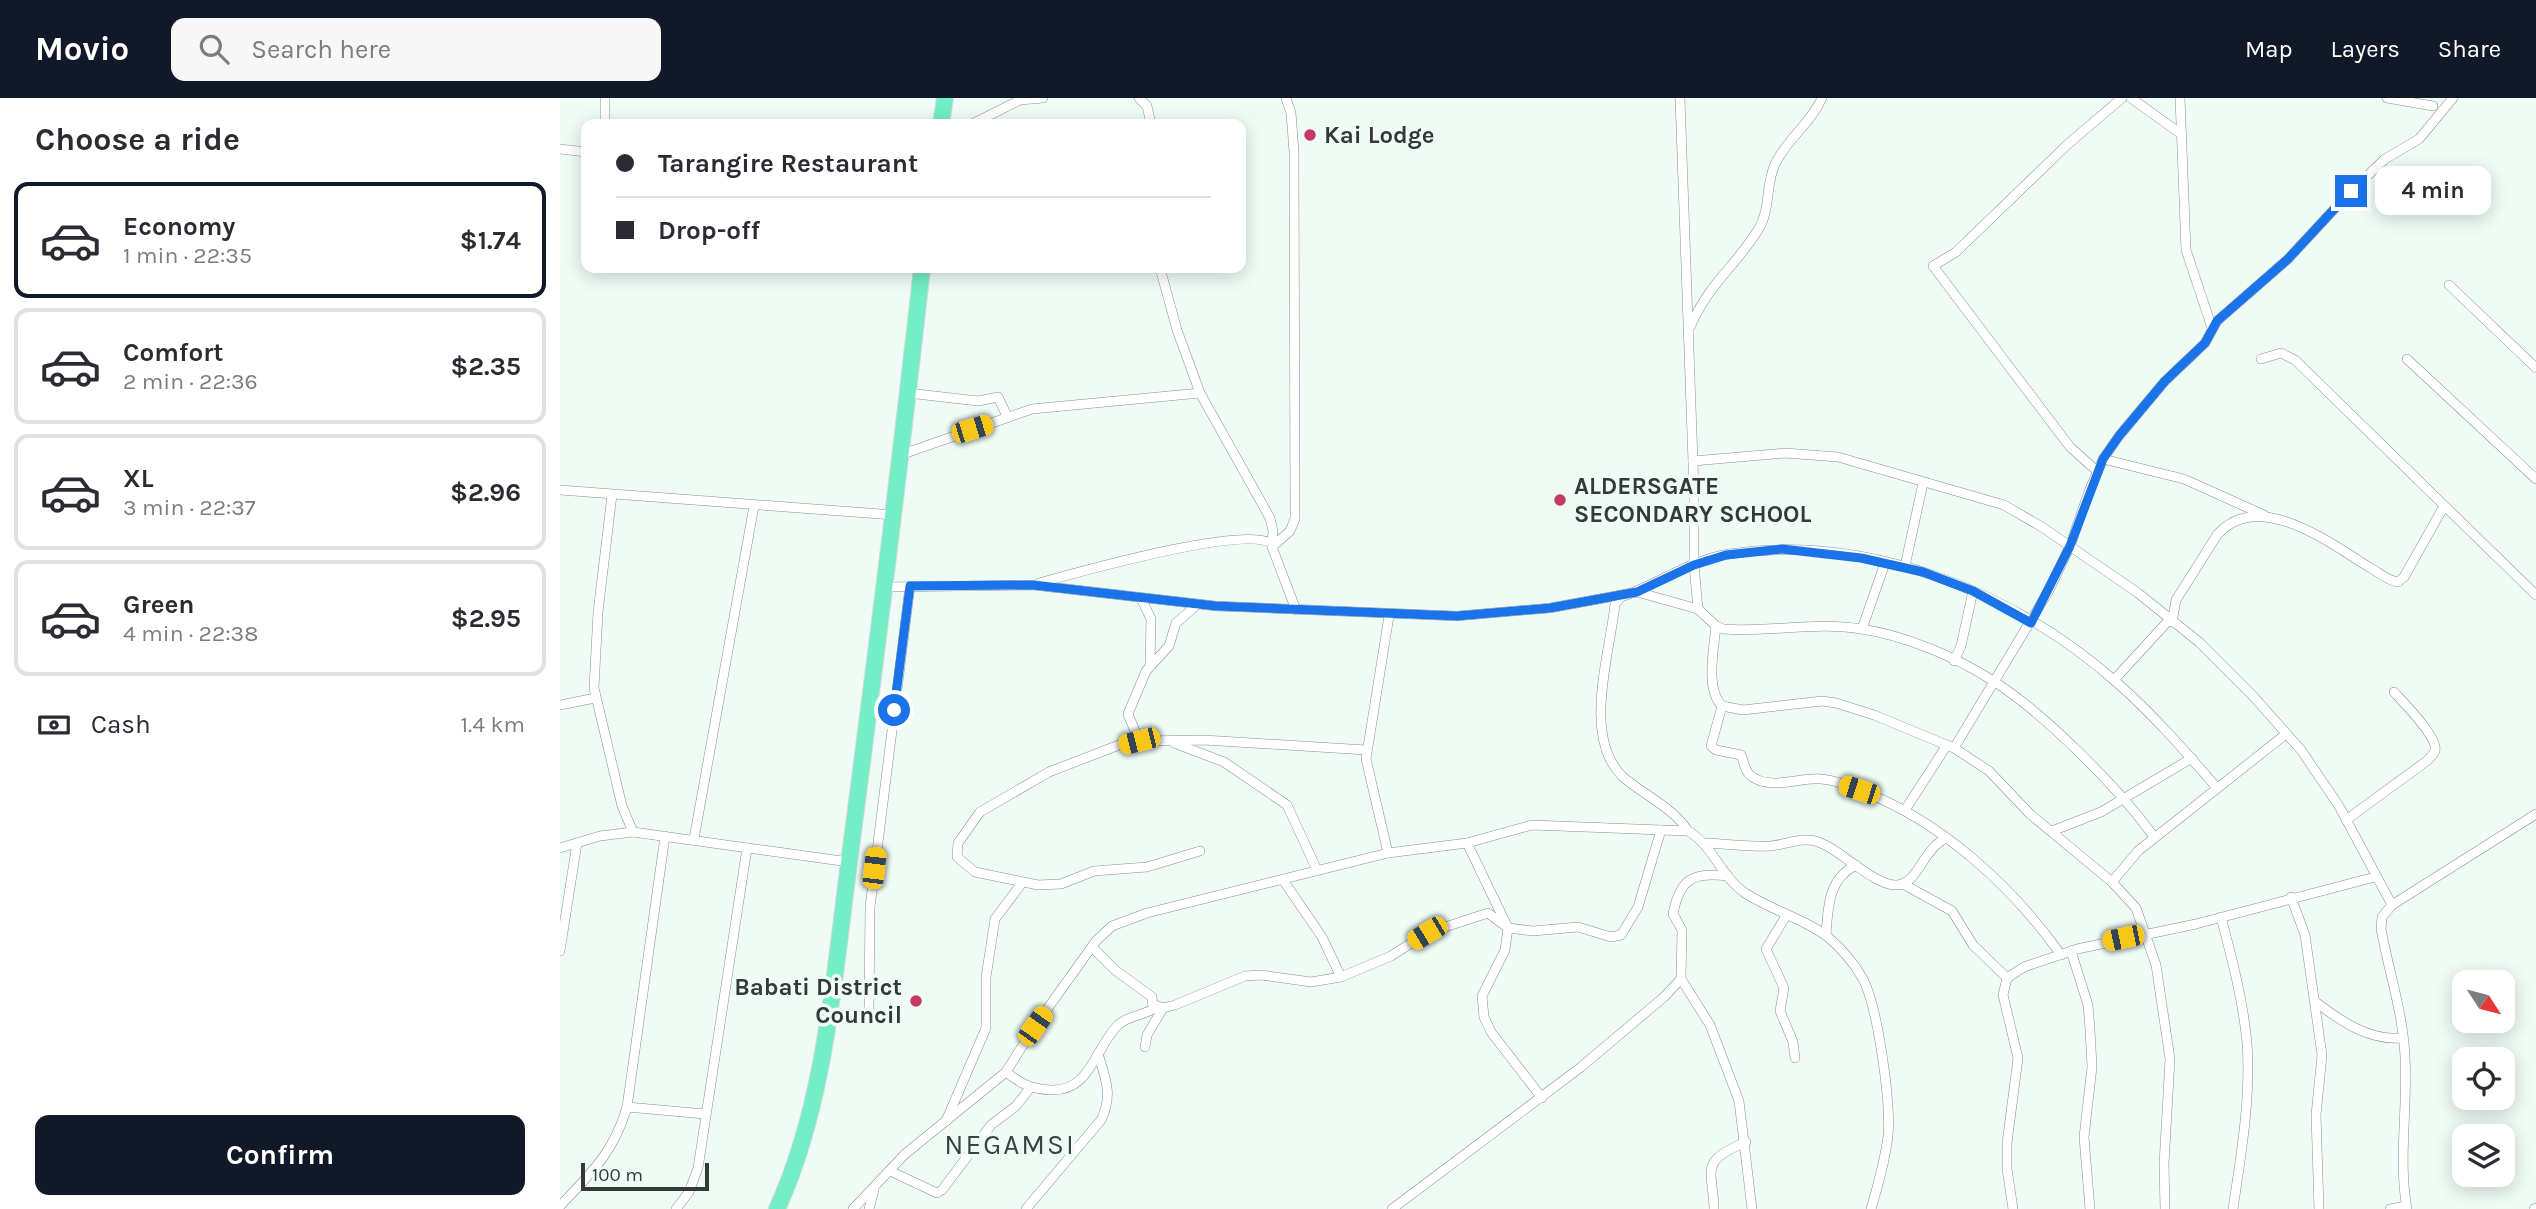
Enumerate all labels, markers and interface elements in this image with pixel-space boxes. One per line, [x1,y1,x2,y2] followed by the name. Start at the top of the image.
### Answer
[171,18,661,81] search box
[35,30,129,68] text: Movio
[195,30,233,68] icon: search
[251,34,391,65] text: Search here
[2245,35,2293,63] text: Map
[2331,35,2400,63] text: Layers
[2438,35,2501,63] text: Share
[35,121,240,158] text: Choose a ride
[1324,121,1435,149] place label: Kai Lodge
[1302,127,1318,143] marker: Kai Lodge
[658,148,918,179] text: Tarangire Restaurant
[2376,166,2491,216] callout: 4 min
[2335,175,2367,207] route end
[2401,177,2465,204] text: 4 min
[39,209,102,272] icon: car
[123,211,235,242] text: Economy
[658,215,760,246] text: Drop-off
[460,225,521,256] text: $1.74
[123,242,252,269] text: 1 min · 22:35
[39,335,102,398] icon: car
[123,337,224,368] text: Comfort
[450,351,521,382] text: $2.35
[123,368,258,395] text: 2 min · 22:36
[949,413,996,445] car
[39,461,102,524] icon: car
[123,463,154,494] text: XL
[1574,472,1811,528] place label: ALDERSGATE SECONDARY SCHOOL
[450,477,521,508] text: $2.96
[1552,492,1568,508] marker: ALDERSGATE SECONDARY SCHOOL
[123,494,256,521] text: 3 min · 22:37
[39,587,102,650] icon: car
[123,589,195,620] text: Green
[451,603,521,634] text: $2.95
[123,620,258,647] text: 4 min · 22:38
[878,694,910,726] route start
[35,706,73,744] icon: cash
[91,709,151,740] text: Cash
[461,711,525,738] text: 1.4 km
[1117,726,1162,756] car
[1836,774,1883,806] car
[862,846,887,890] car
[1404,913,1451,953] car
[2101,923,2146,953] car
[2452,970,2515,1032] north arrow
[2452,970,2515,1187] map controls
[734,973,902,1029] place label: Babati District Council
[908,993,924,1009] marker: Babati District Council
[1015,1003,1056,1049] car
[2452,1047,2515,1110] button: locate
[35,1115,525,1195] button: Confirm
[2452,1124,2515,1187] button: layers
[944,1128,1076,1161] district label: NEGAMSI
[581,1160,709,1192] scale bar
[592,1164,643,1186] text: 100 m

